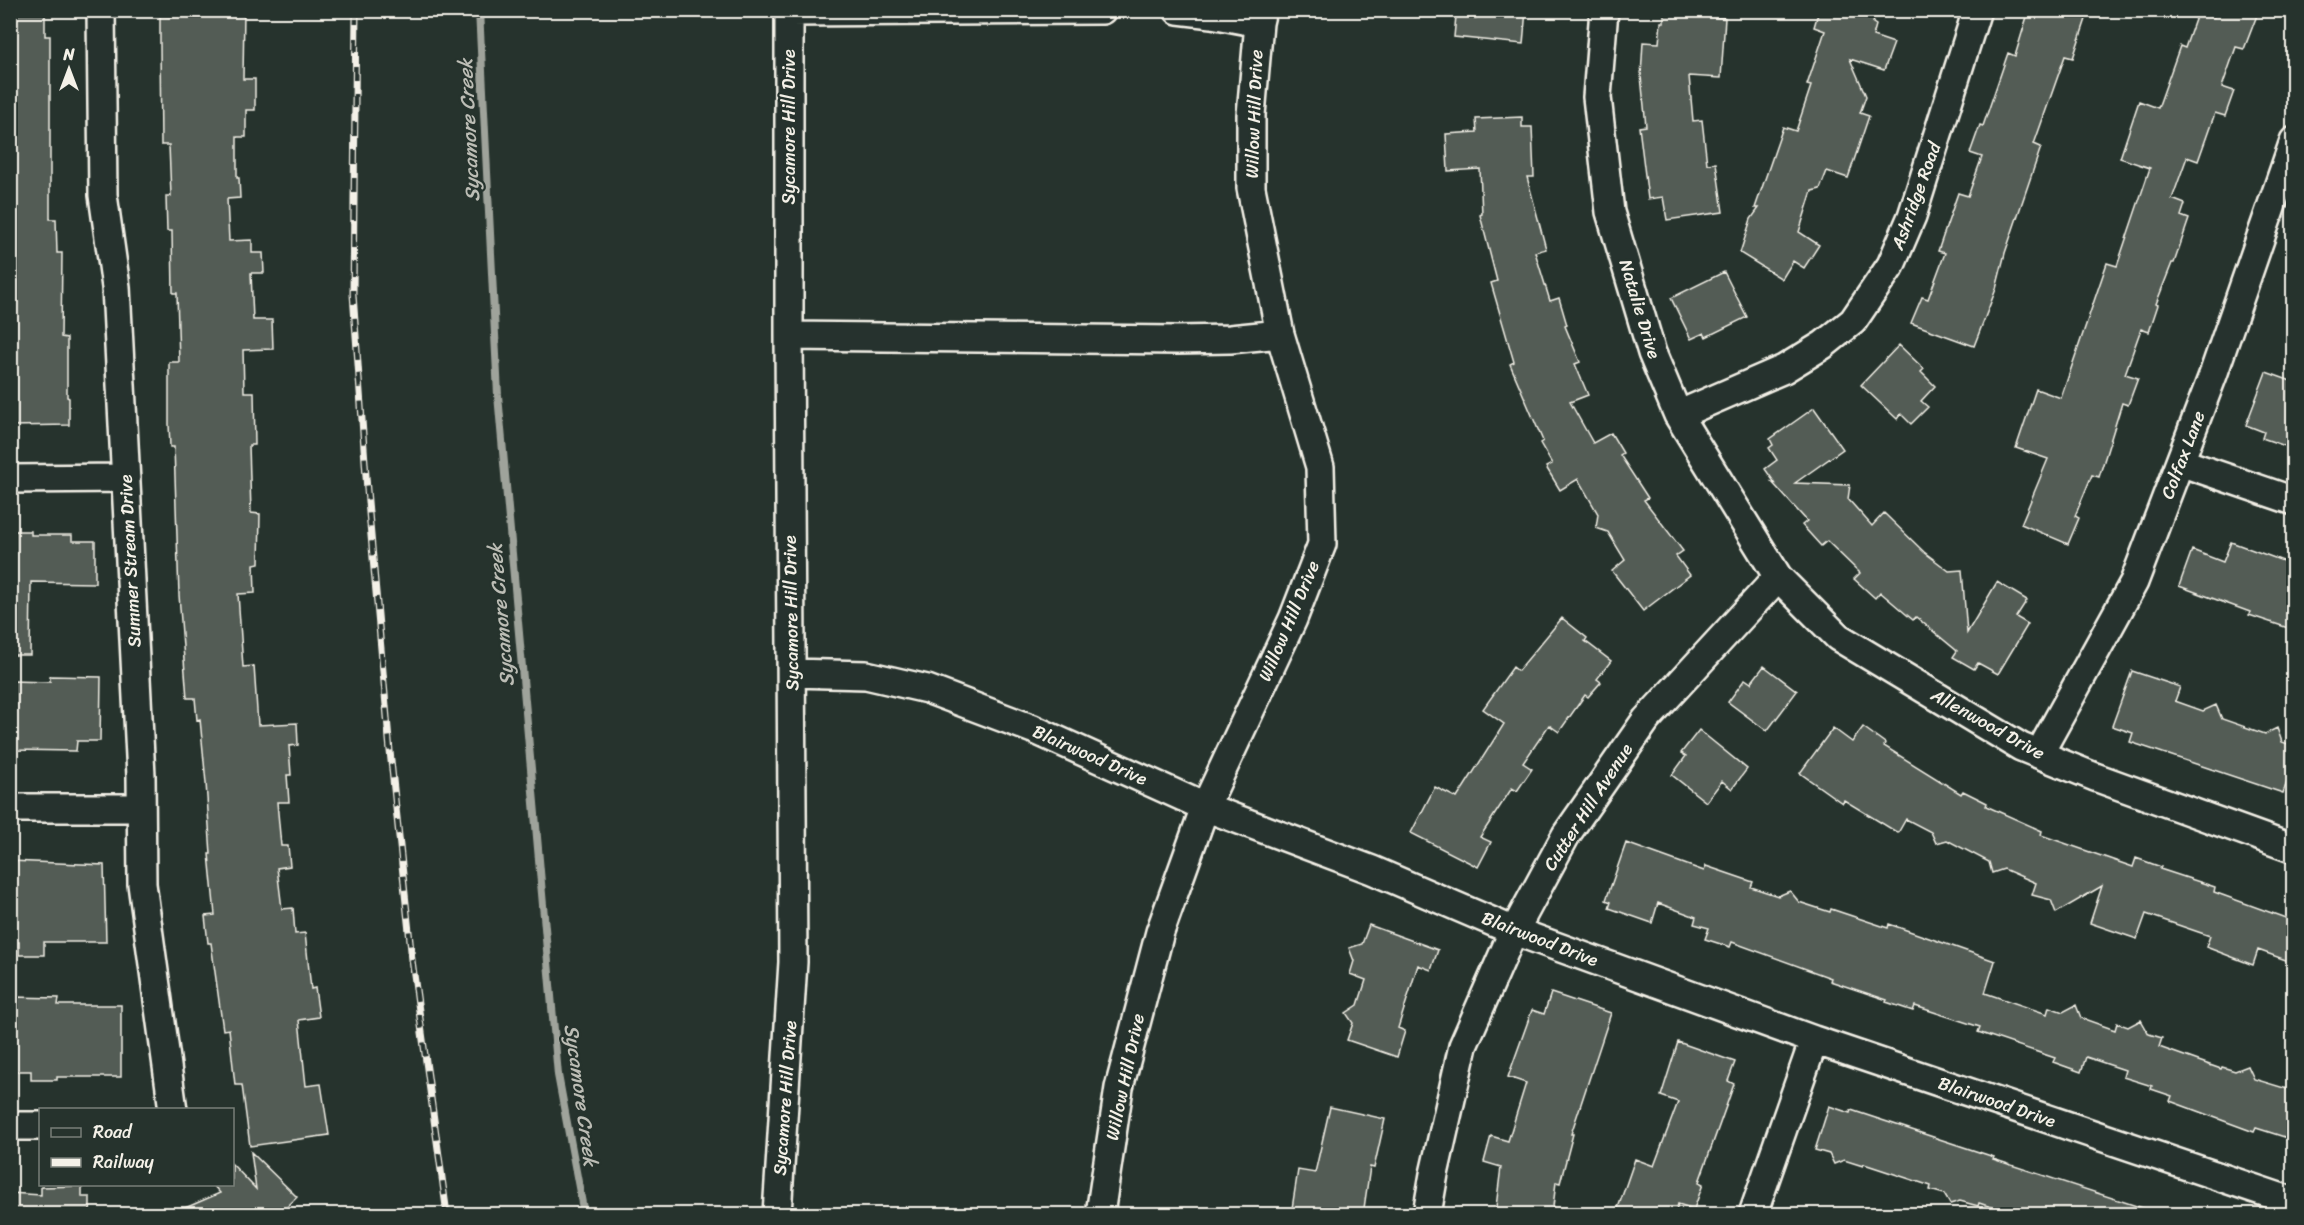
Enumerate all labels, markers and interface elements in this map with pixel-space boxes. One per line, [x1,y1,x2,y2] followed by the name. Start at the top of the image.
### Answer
[39,39,99,99] north arrow
[62,40,75,69] text: N
[773,49,805,205] street label: Sycamore Hill Drive
[1236,49,1272,179] street label: Willow Hill Drive
[448,56,490,203] water label: Sycamore Creek
[1881,136,1951,255] street label: Ashridge Road
[1610,255,1670,363] street label: Natalie Drive
[2151,406,2215,504] street label: Colfax Lane
[109,474,151,648] street label: Summer Stream Drive
[774,535,808,691] street label: Sycamore Hill Drive
[477,541,525,688] water label: Sycamore Creek
[1249,555,1329,687] street label: Willow Hill Drive
[1924,679,2051,769] street label: Allenwood Drive
[1027,715,1153,795] street label: Blairwood Drive
[1535,736,1642,877] street label: Cutter Hill Avenue
[1477,902,1603,976] street label: Blairwood Drive
[1096,1011,1154,1143] street label: Willow Hill Drive
[764,1019,806,1177] street label: Sycamore Hill Drive
[554,1022,608,1170] water label: Sycamore Creek
[1934,1067,2061,1137] street label: Blairwood Drive
[39,1108,234,1186] legend
[93,1116,133,1148] text: Road
[93,1146,155,1178] text: Railway

